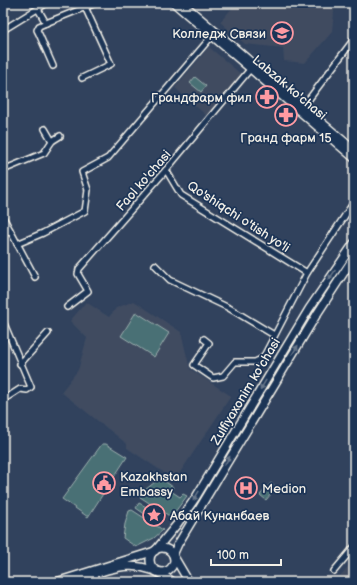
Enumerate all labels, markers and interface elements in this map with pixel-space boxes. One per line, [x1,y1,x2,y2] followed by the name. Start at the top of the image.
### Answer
[269,20,295,46] school or university icon: Колледж Связи
[172,26,266,42] place label: Колледж Связи
[249,52,330,123] street label: Labzak ko'chasi
[254,84,280,110] pharmacy icon: Грандфарм фил
[151,90,252,106] place label: Грандфарм фил
[273,102,299,128] pharmacy icon: Гранд фарм 15
[240,130,332,146] place label: Гранд фарм 15
[113,147,175,214] street label: Faol ko'chasi
[184,178,293,256] street label: Qo'shiqchi o'tish yo'li
[328,270,336,280] one-way arrow
[207,335,284,449] street label: Zulfiyaxonim ko'chasi
[291,345,299,355] one-way arrow
[260,379,267,391] one-way arrow
[224,455,231,467] one-way arrow
[120,469,187,500] place label: Kazakhstan Embassy
[91,470,117,496] public building icon: Kazakhstan Embassy
[233,475,259,501] hospital icon: Medion
[262,481,306,497] place label: Medion
[192,490,199,502] one-way arrow
[141,502,167,528] place icon: Абай Кунанбаев
[169,508,269,524] place label: Абай Кунанбаев
[211,541,281,567] scale bar
[217,548,249,563] text: 100 m

